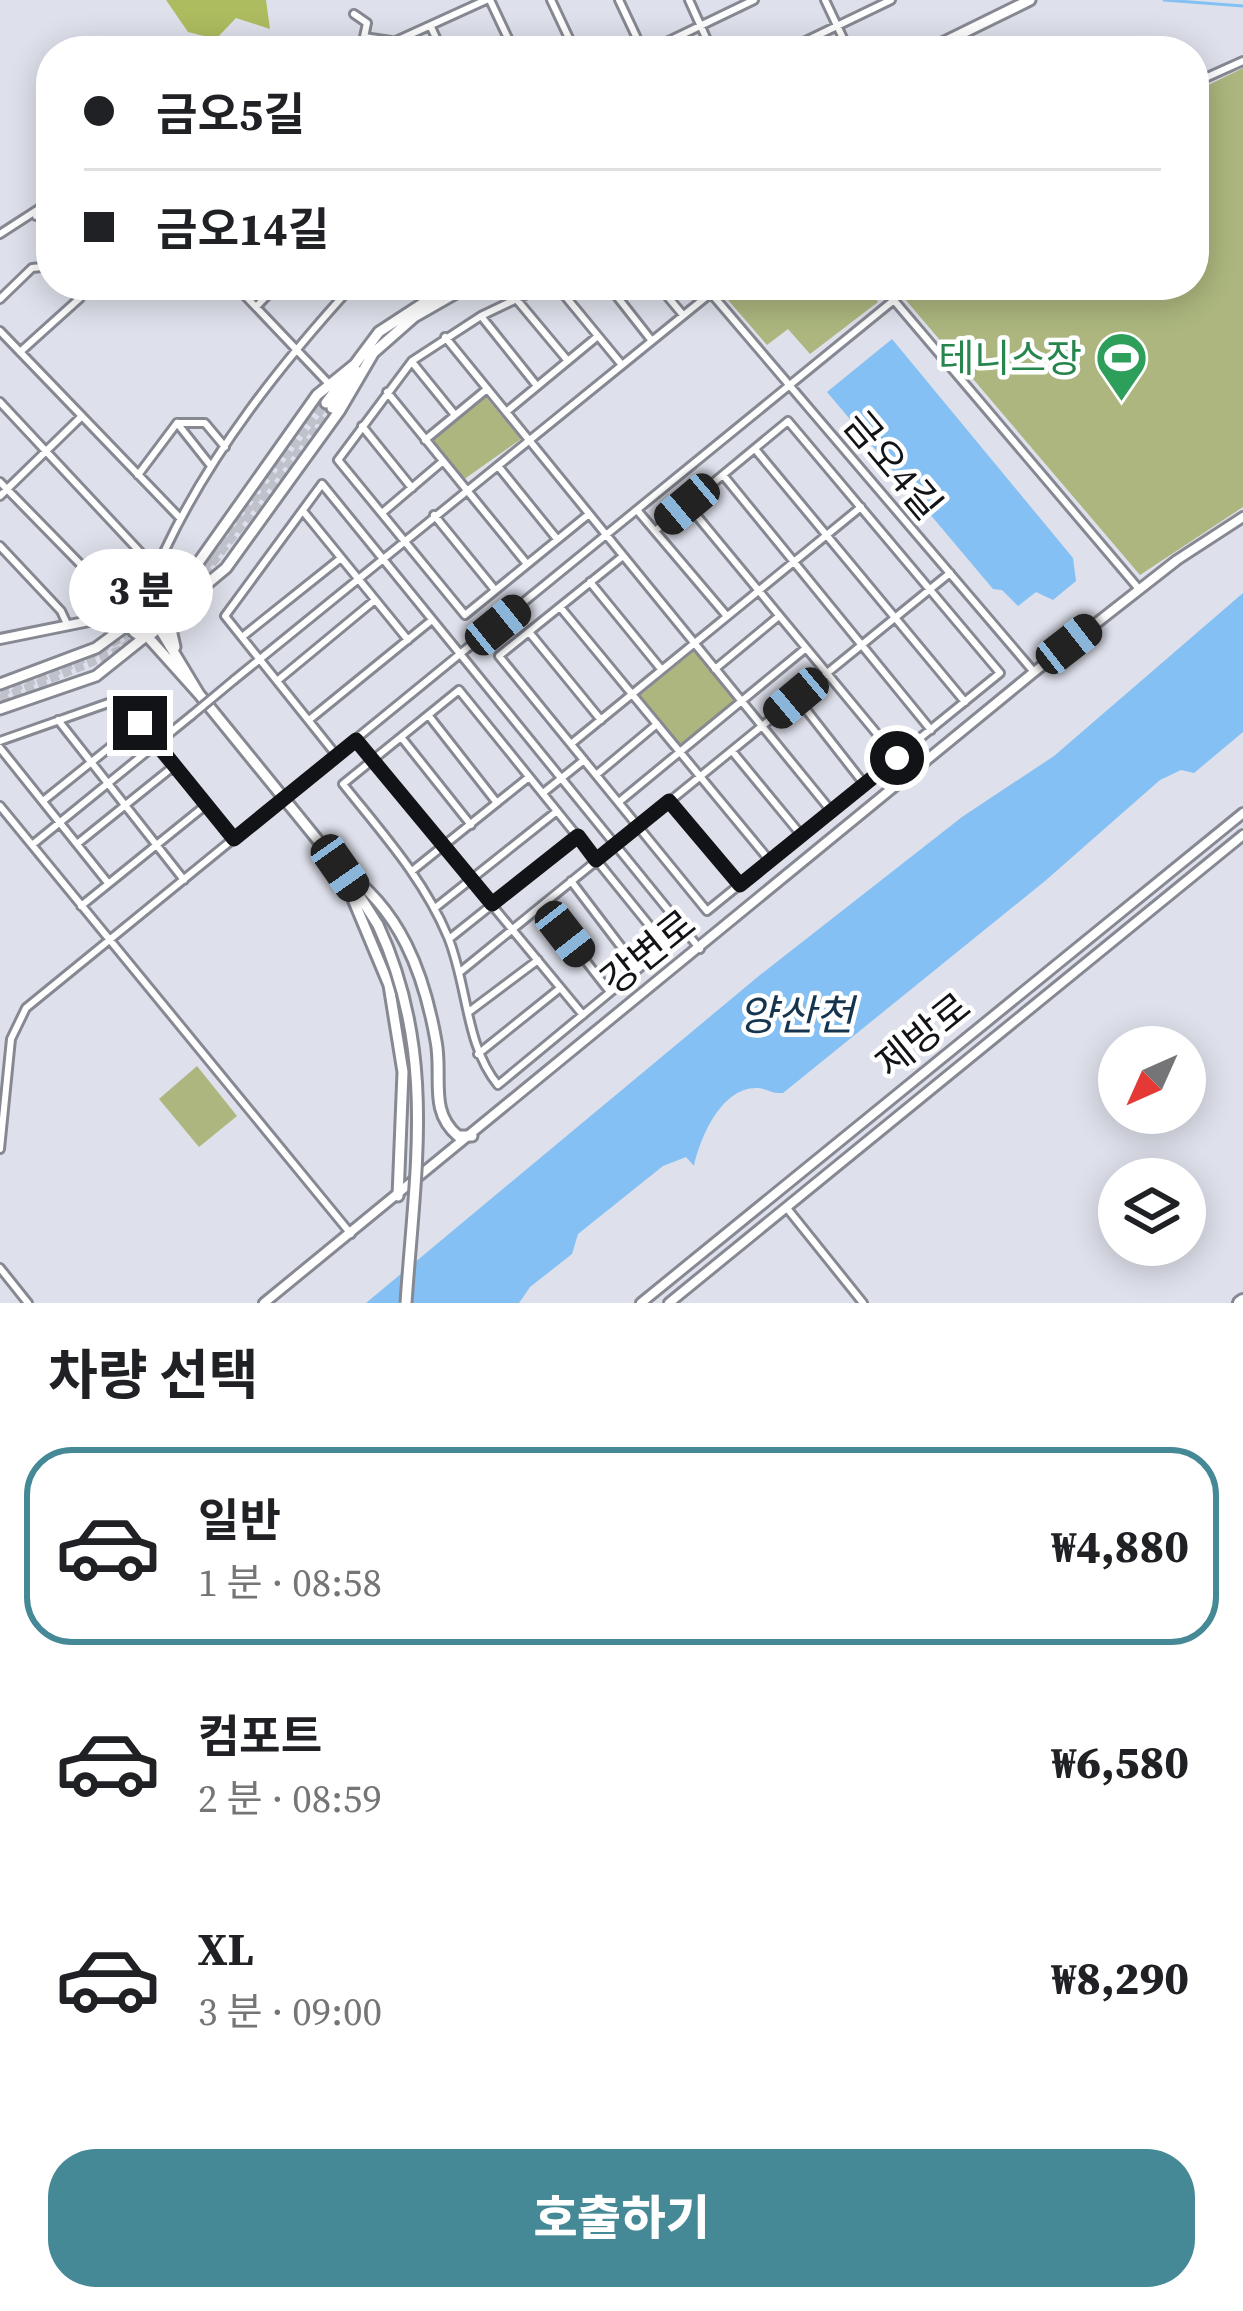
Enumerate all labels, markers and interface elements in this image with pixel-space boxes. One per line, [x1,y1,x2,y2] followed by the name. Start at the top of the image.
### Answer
[156,83,305,145] text: 금오5길
[156,198,329,260] text: 금오14길
[1093,330,1149,404] sports icon: 테니스장
[938,332,1082,385] place label: 테니스장
[832,399,954,531] street label: 금오4길
[648,467,726,541] car
[68,549,212,633] callout: 3 분
[108,564,174,617] text: 3 분
[459,588,537,662] car
[1030,608,1108,680] car
[757,661,835,735] car
[113,696,167,750] route end
[870,731,924,785] route start
[305,828,375,908] car
[529,895,601,973] car
[589,898,707,1006] street label: 강변로
[864,981,982,1089] street label: 제방로
[738,986,858,1044] water label: 양산천
[1098,1026,1206,1134] north arrow
[1098,1026,1206,1266] map controls
[1098,1158,1206,1266] button: layers
[48,1338,258,1412] text: 차량 선택
[198,1489,281,1551] text: 일반
[54,1492,162,1600] icon: car
[1052,1515,1189,1577] text: ₩4,880
[198,1556,382,1609] text: 1 분 · 08:58
[198,1705,322,1767] text: 컴포트
[54,1708,162,1816] icon: car
[1052,1731,1189,1793] text: ₩6,580
[198,1772,382,1825] text: 2 분 · 08:59
[198,1918,254,1980] text: XL
[54,1924,162,2032] icon: car
[1052,1947,1189,2009] text: ₩8,290
[198,1985,382,2038] text: 3 분 · 09:00
[48,2149,1195,2287] button: 호출하기

